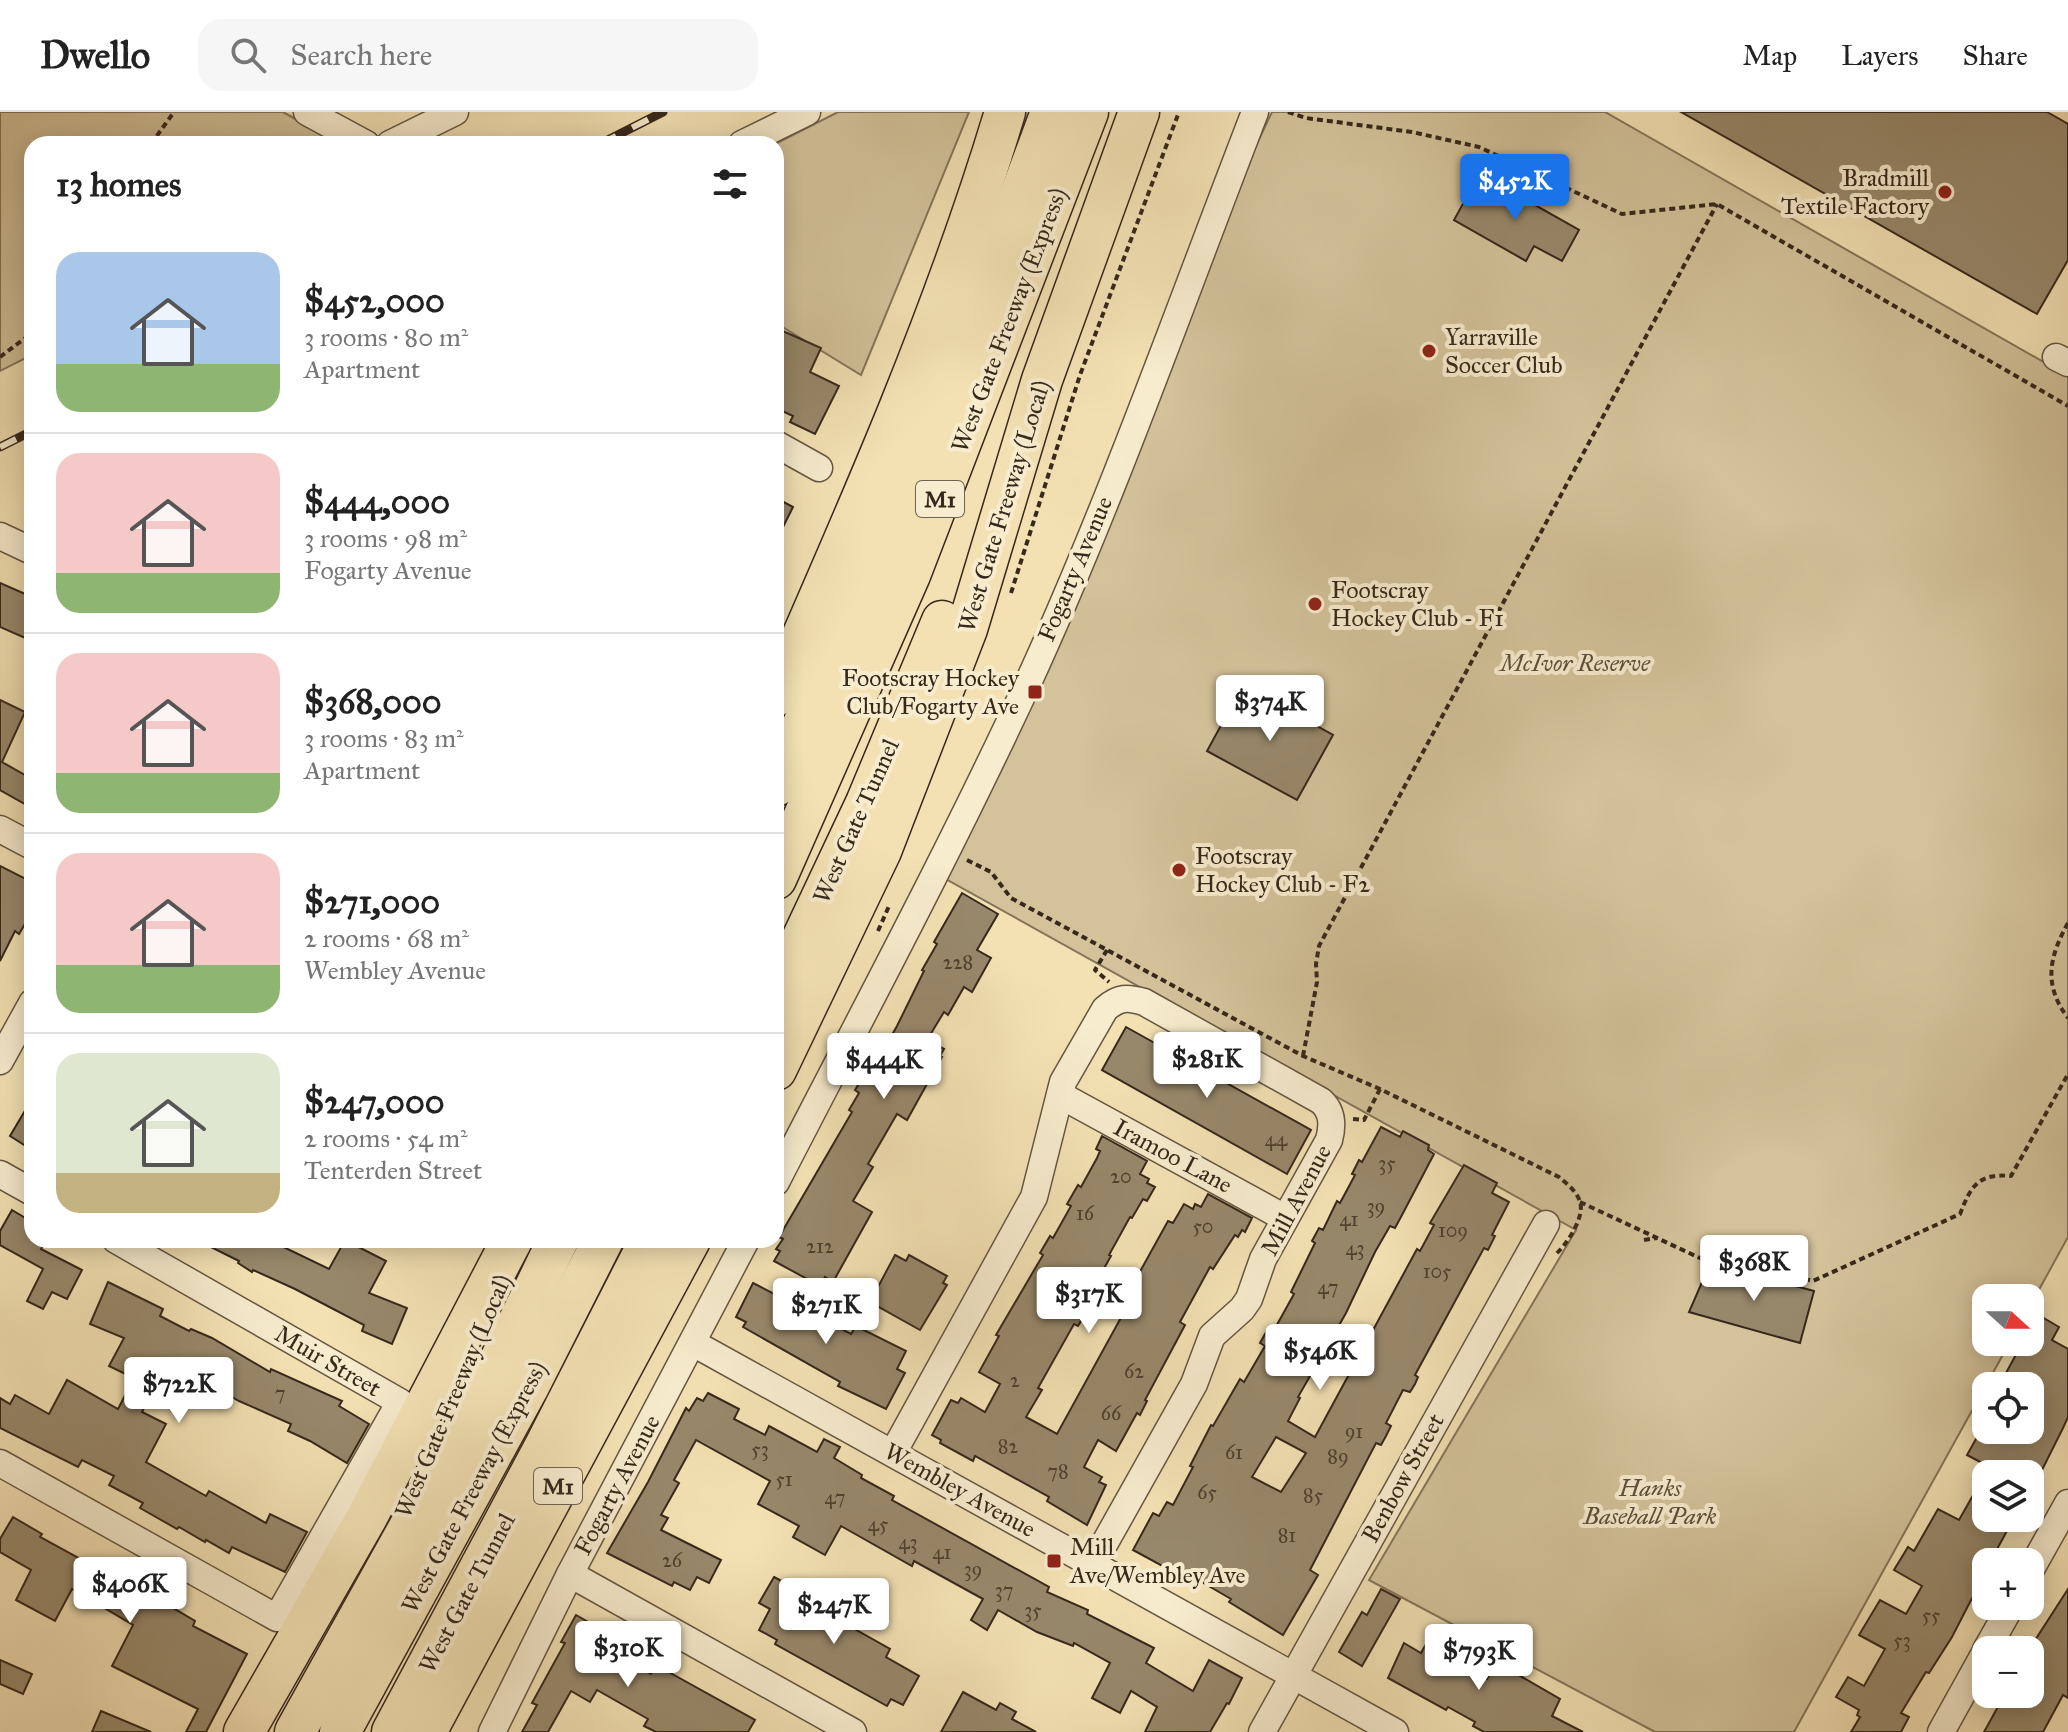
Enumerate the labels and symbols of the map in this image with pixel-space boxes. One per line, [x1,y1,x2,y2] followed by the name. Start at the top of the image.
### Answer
[1459,154,1571,222] pin: $452K
[1781,163,1930,221] place label: Bradmill Textile Factory
[945,183,1073,457] street label: West Gate Freeway (Express)
[1936,183,1954,201] marker: Bradmill Textile Factory
[1445,322,1563,380] place label: Yarraville Soccer Club
[1420,342,1438,360] marker: Yarraville Soccer Club
[951,376,1057,636] street label: West Gate Freeway (Local)
[916,481,964,517] road number: M1
[1031,492,1119,646] street label: Fogarty Avenue
[1331,575,1504,633] place label: Footscray Hockey Club - F1
[1306,595,1324,613] marker: Footscray Hockey Club - F1
[1498,648,1651,678] park label: McIvor Reserve
[842,663,1020,721] place label: Footscray Hockey Club/Fogarty Ave
[1214,675,1326,743] pin: $374K
[1026,683,1044,701] marker: Footscray Hockey Club/Fogarty Ave
[806,734,906,908] street label: West Gate Tunnel
[1195,841,1370,899] place label: Footscray Hockey Club - F2
[1170,861,1188,879] marker: Footscray Hockey Club - F2
[943,950,973,974] house number: 228
[1151,1032,1263,1100] pin: $281K
[828,1033,940,1101] pin: $444K
[1109,1112,1237,1200] street label: Iramoo Lane
[1265,1127,1288,1151] house number: 44
[1254,1139,1338,1261] street label: Mill Avenue
[1378,1151,1396,1175] house number: 35
[1110,1164,1132,1188] house number: 20
[1367,1194,1385,1218] house number: 39
[1076,1201,1095,1225] house number: 16
[1339,1207,1359,1231] house number: 41
[1193,1214,1213,1238] house number: 50
[1438,1218,1468,1242] house number: 109
[806,1234,834,1258] house number: 212
[1698,1235,1810,1303] pin: $368K
[1345,1236,1365,1260] house number: 43
[1423,1259,1451,1283] house number: 105
[1033,1267,1145,1335] pin: $317K
[388,1270,518,1522] street label: West Gate Freeway (Local)
[1318,1275,1338,1299] house number: 47
[770,1278,882,1346] pin: $271K
[1972,1284,2044,1356] north arrow
[270,1319,387,1404] street label: Muir Street
[1264,1324,1376,1392] pin: $546K
[395,1356,553,1618] street label: West Gate Freeway (Express)
[123,1357,235,1425] pin: $722K
[1124,1359,1144,1383] house number: 62
[1010,1368,1020,1392] house number: 2
[275,1381,285,1405] house number: 7
[1101,1401,1122,1425] house number: 66
[1355,1408,1451,1548] street label: Benbow Street
[567,1410,667,1560] street label: Fogarty Avenue
[1345,1419,1363,1443] house number: 91
[998,1434,1018,1458] house number: 82
[879,1436,1041,1544] street label: Wembley Avenue
[751,1437,769,1461] house number: 53
[1225,1440,1243,1464] house number: 61
[1327,1444,1349,1468] house number: 89
[1047,1459,1069,1483] house number: 78
[775,1467,793,1491] house number: 51
[534,1468,582,1504] road number: M1
[1582,1473,1717,1531] park label: Hanks Baseball Park
[1197,1480,1217,1504] house number: 65
[1303,1483,1323,1507] house number: 85
[825,1485,845,1509] house number: 47
[412,1507,522,1678] street label: West Gate Tunnel
[868,1512,888,1536] house number: 45
[1278,1523,1296,1547] house number: 81
[898,1530,918,1554] house number: 43
[1069,1532,1245,1590] place label: Mill Ave/Wembley Ave
[932,1540,952,1564] house number: 41
[662,1548,683,1572] house number: 26
[1045,1552,1063,1570] marker: Mill Ave/Wembley Ave
[74,1557,186,1625] pin: $406K
[964,1557,982,1581] house number: 39
[778,1578,890,1646] pin: $247K
[995,1578,1013,1602] house number: 37
[1024,1598,1042,1622] house number: 35
[1922,1603,1940,1627] house number: 55
[572,1621,684,1689] pin: $310K
[1423,1624,1535,1692] pin: $793K
[1893,1628,1911,1652] house number: 53

